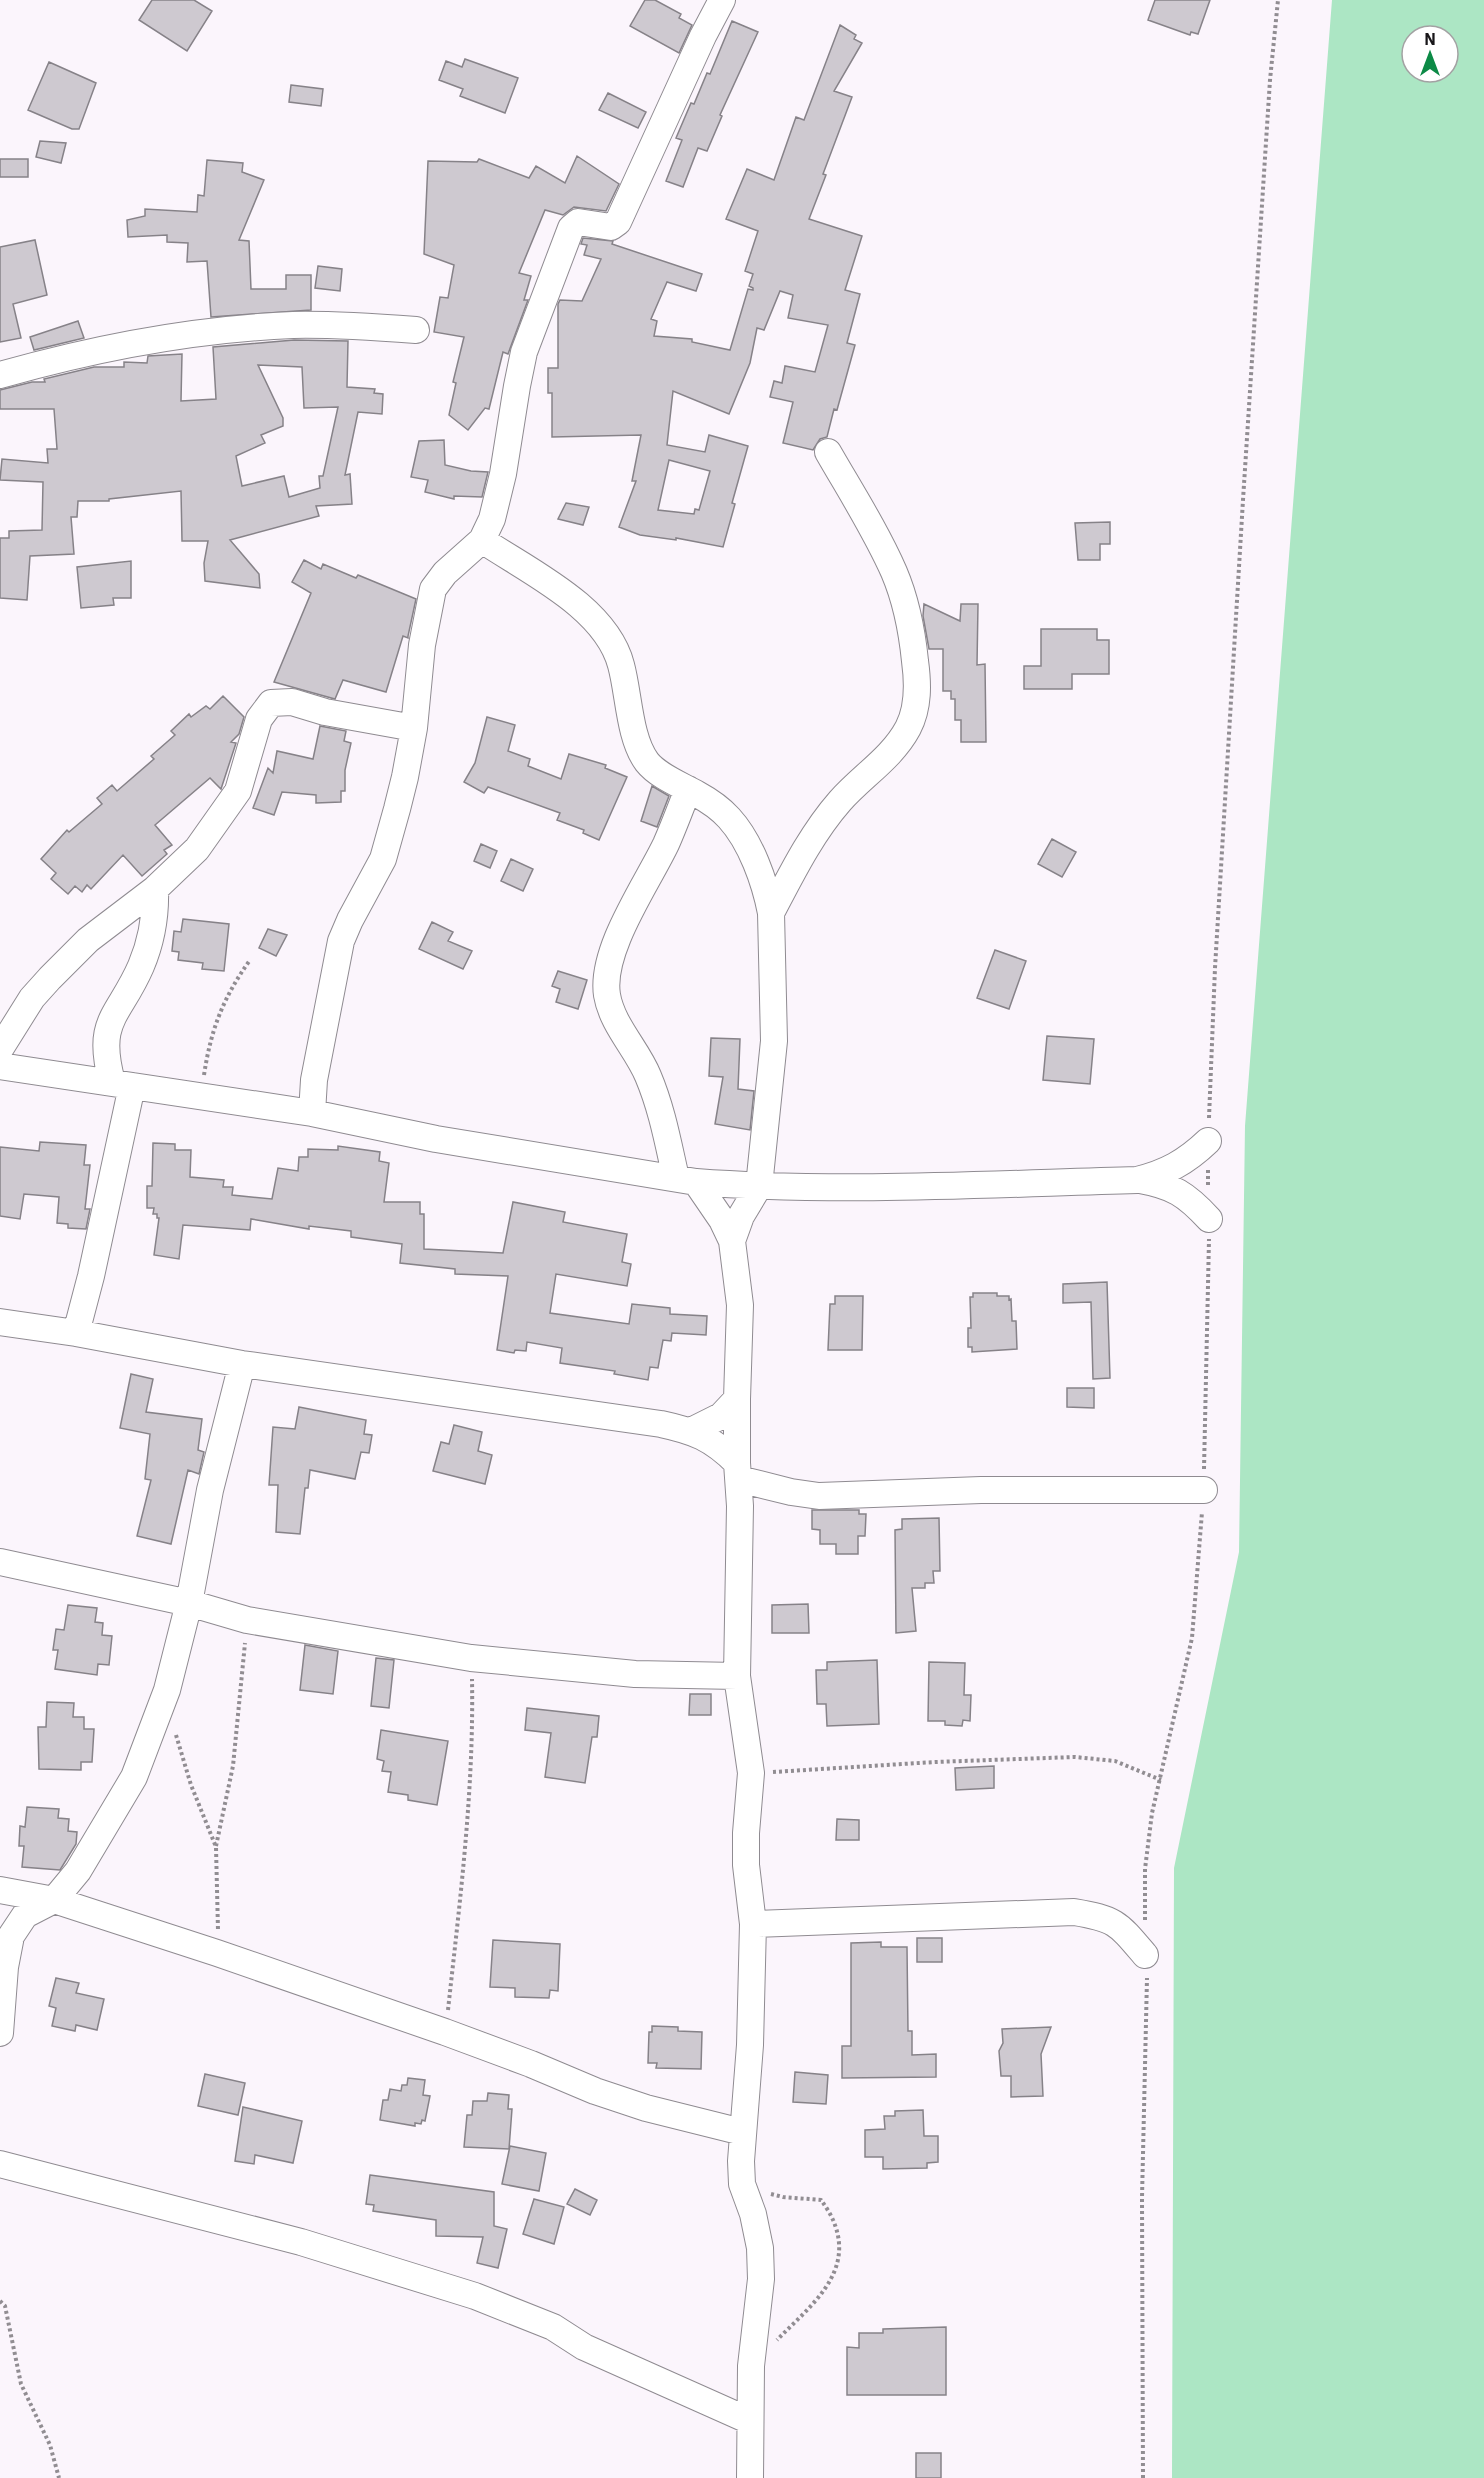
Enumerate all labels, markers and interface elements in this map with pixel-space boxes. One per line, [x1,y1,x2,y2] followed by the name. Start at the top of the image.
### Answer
[1400,24,1460,84] north arrow
[1424,29,1436,49] text: N

